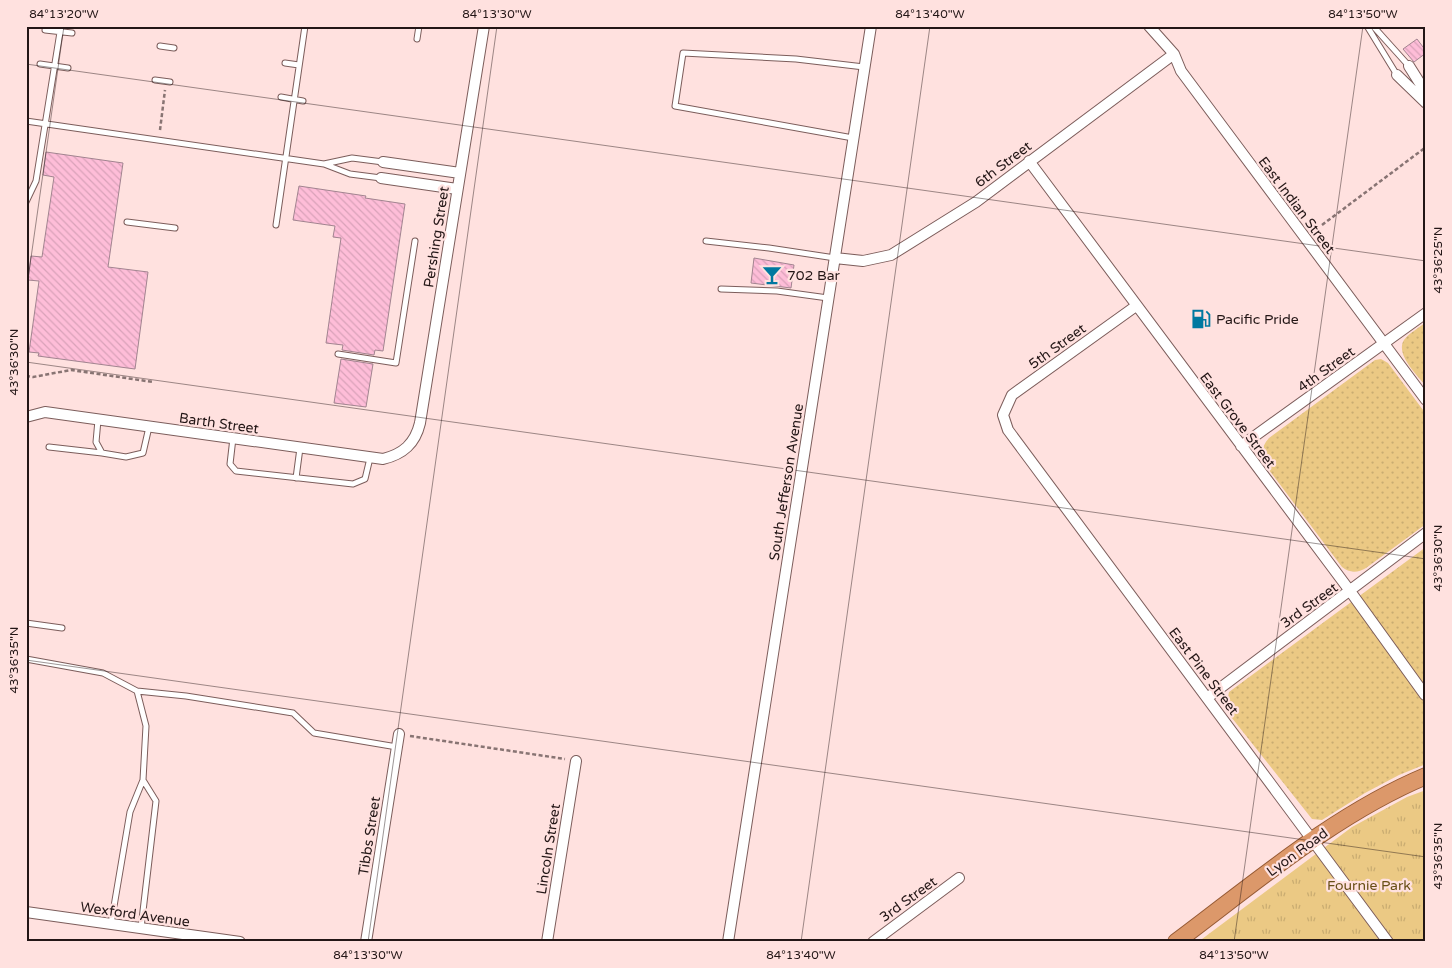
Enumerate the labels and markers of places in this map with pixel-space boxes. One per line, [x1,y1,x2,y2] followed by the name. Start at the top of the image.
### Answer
[761,264,783,286] bar icon: 702 Bar
[787,267,841,284] place label: 702 Bar
[1190,308,1212,330] fuel station icon: Pacific Pride
[1216,311,1299,328] place label: Pacific Pride

